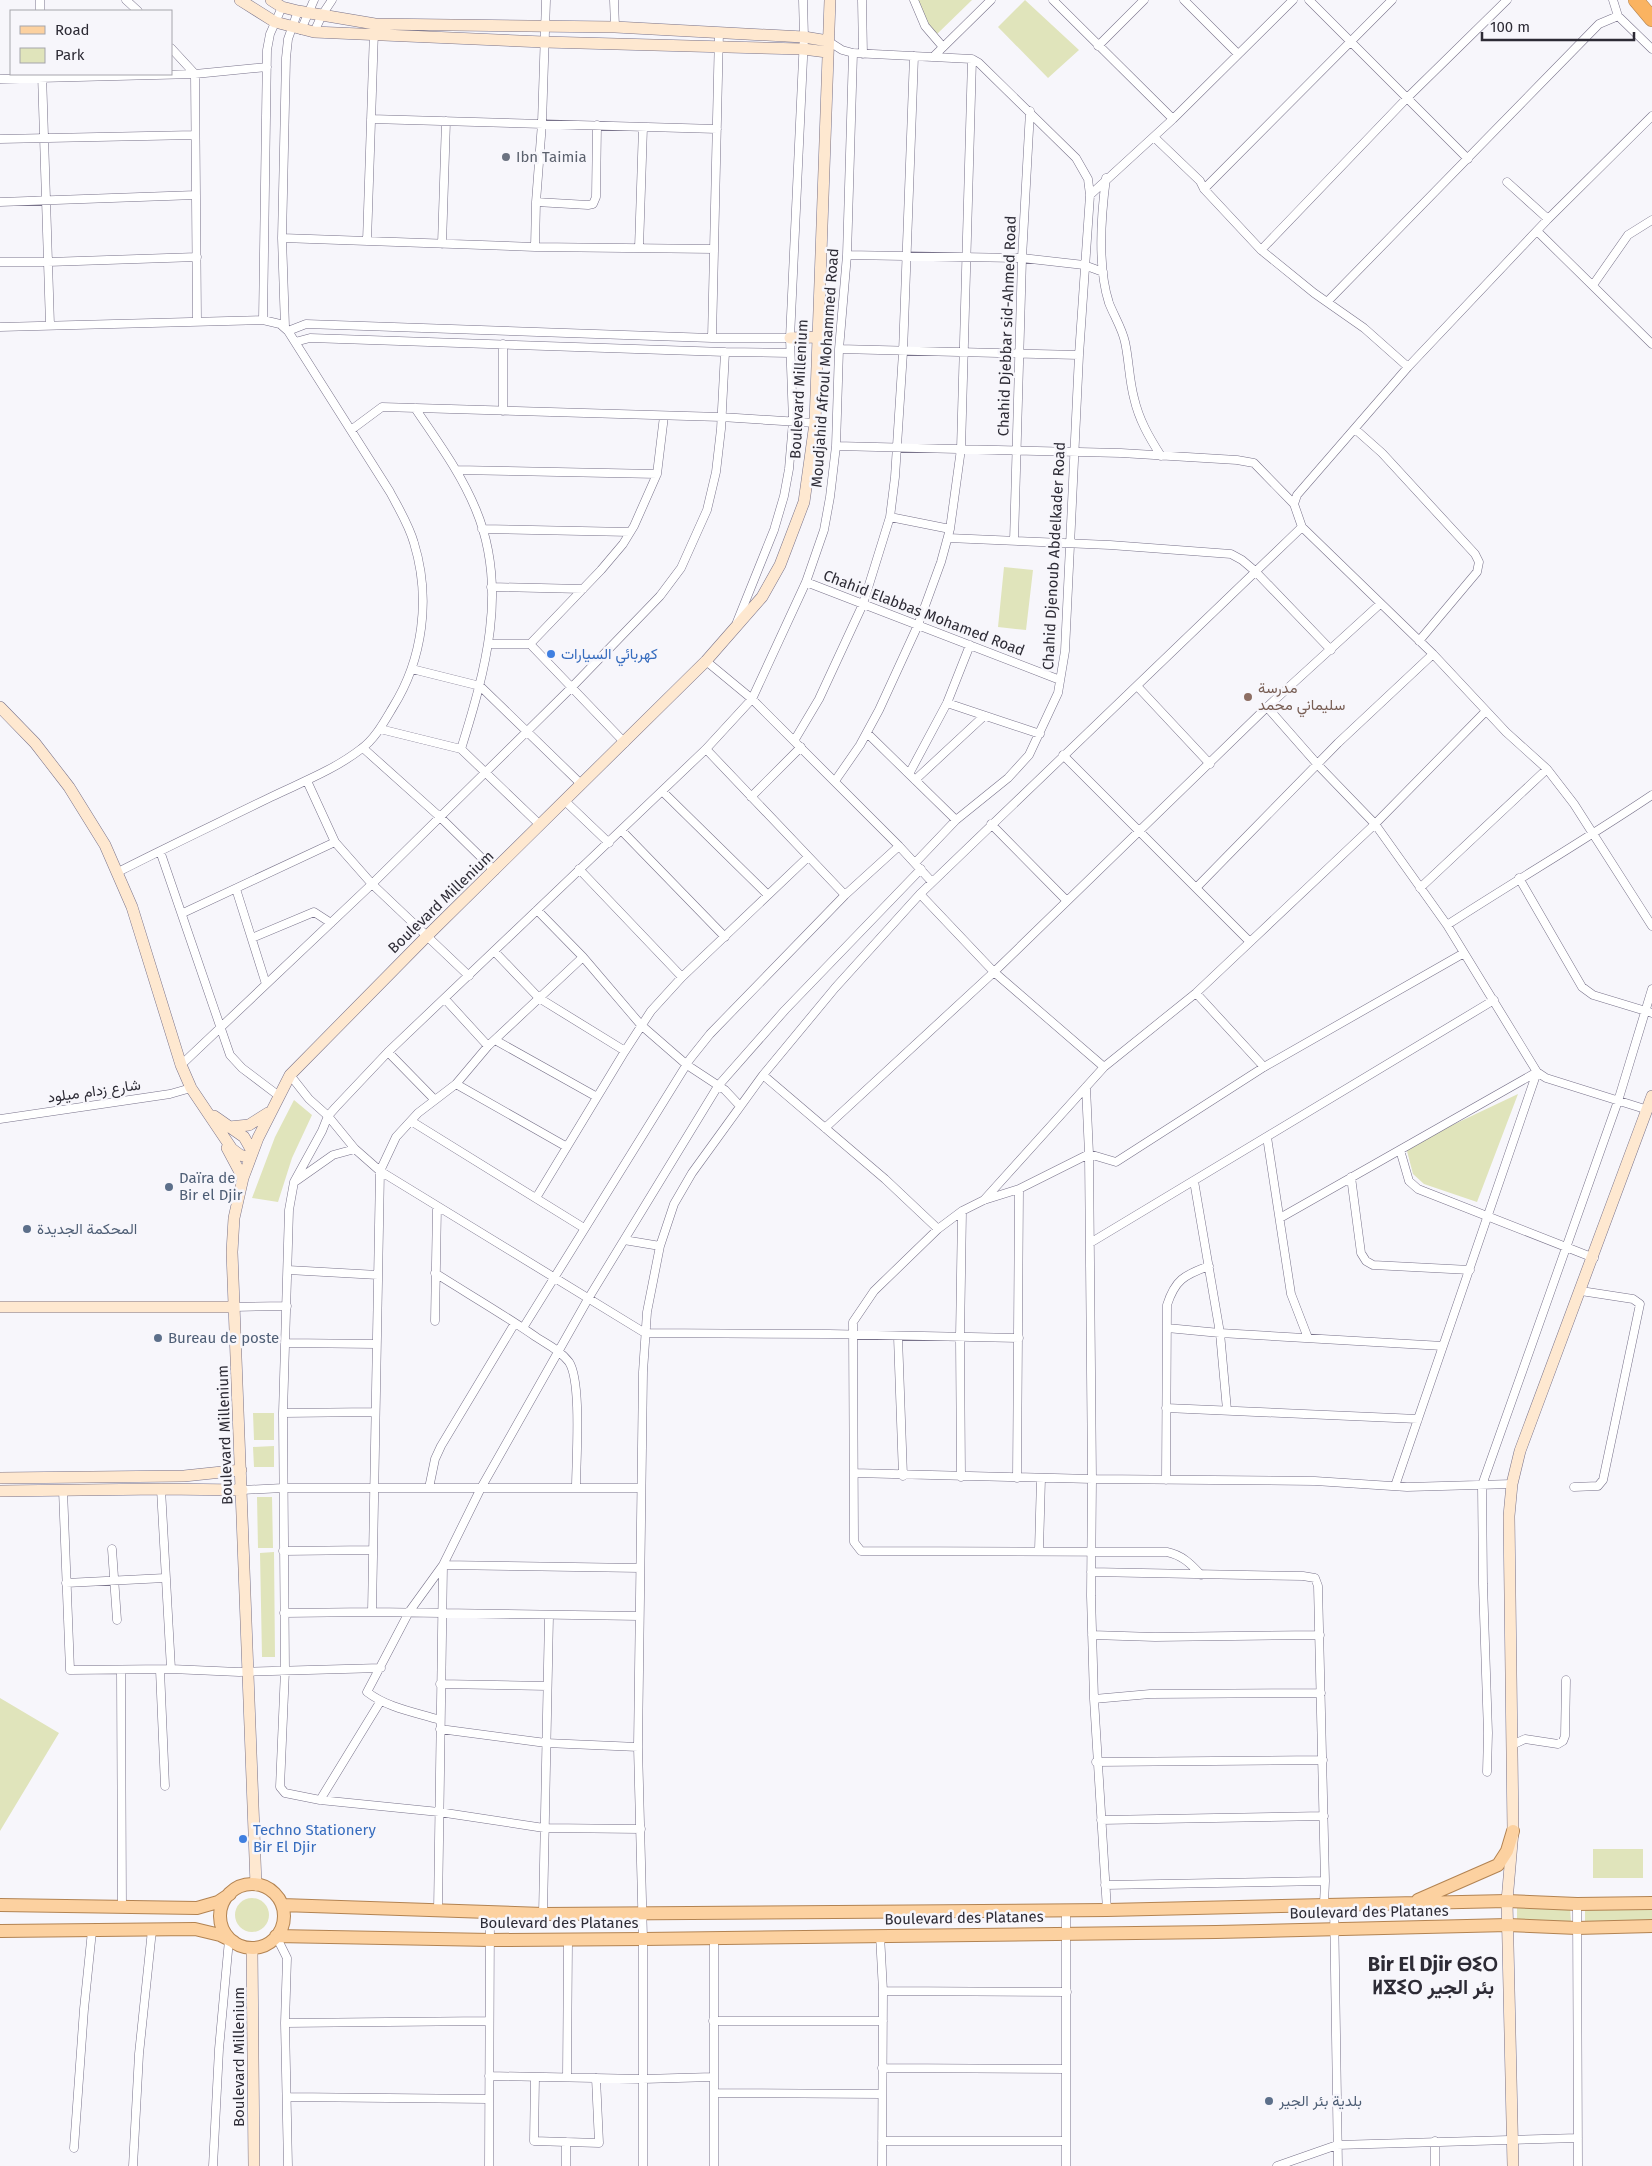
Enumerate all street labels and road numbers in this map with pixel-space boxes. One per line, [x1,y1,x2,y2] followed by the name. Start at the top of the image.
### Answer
[994,215,1020,437] street label: Chahid Djebbar sid-Ahmed Road
[808,248,842,488] street label: Moudjahid Afroul Mohammed Road
[786,319,812,459] street label: Boulevard Millenium
[1039,441,1069,671] street label: Chahid Djenoub Abdelkader Road
[821,566,1027,660] street label: Chahid Elabbas Mohamed Road
[384,847,498,957] street label: Boulevard Millenium
[46,1076,142,1108] street label: شارع زدام ميلود
[214,1365,236,1505] street label: Boulevard Millenium
[1289,1902,1449,1922] street label: Boulevard des Platanes
[884,1908,1044,1928] street label: Boulevard des Platanes
[479,1914,639,1932] street label: Boulevard des Platanes
[230,1987,248,2127] street label: Boulevard Millenium

